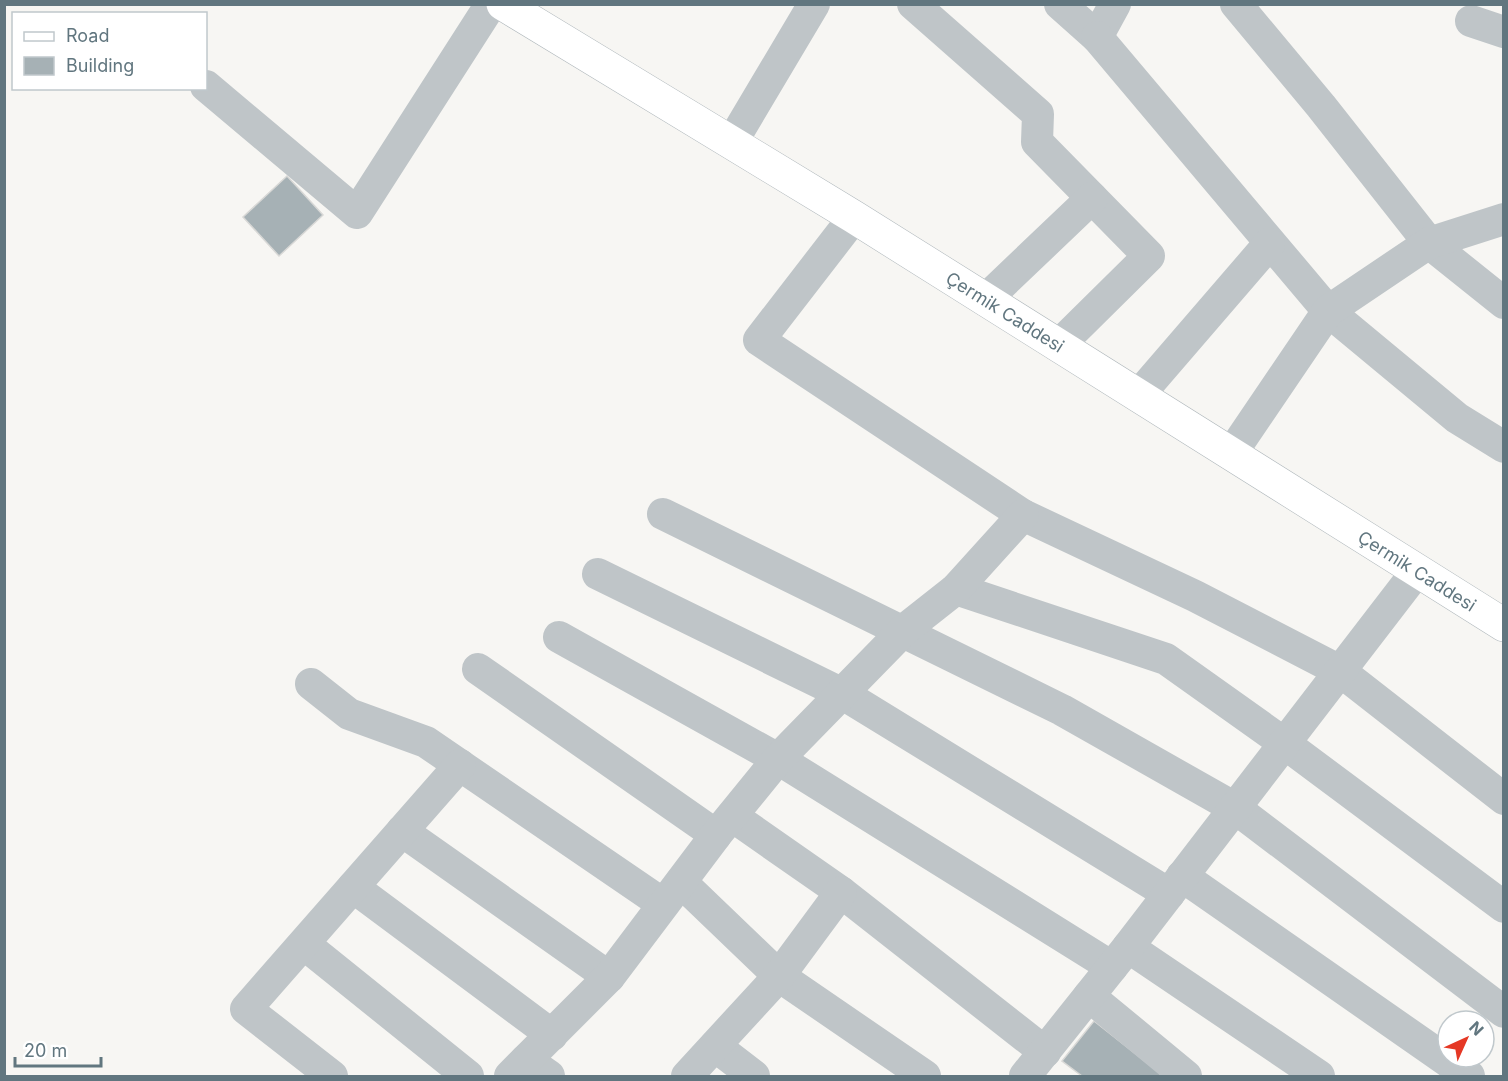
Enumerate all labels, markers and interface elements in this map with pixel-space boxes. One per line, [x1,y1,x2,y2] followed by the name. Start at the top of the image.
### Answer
[12,12,207,90] legend
[66,25,109,46] text: Road
[66,55,134,76] text: Building
[942,267,1068,357] street label: Çermik Caddesi
[1354,526,1480,616] street label: Çermik Caddesi
[1436,1009,1496,1069] north arrow
[1465,1017,1488,1040] text: N
[15,1030,100,1068] scale bar
[24,1040,67,1061] text: 20 m

